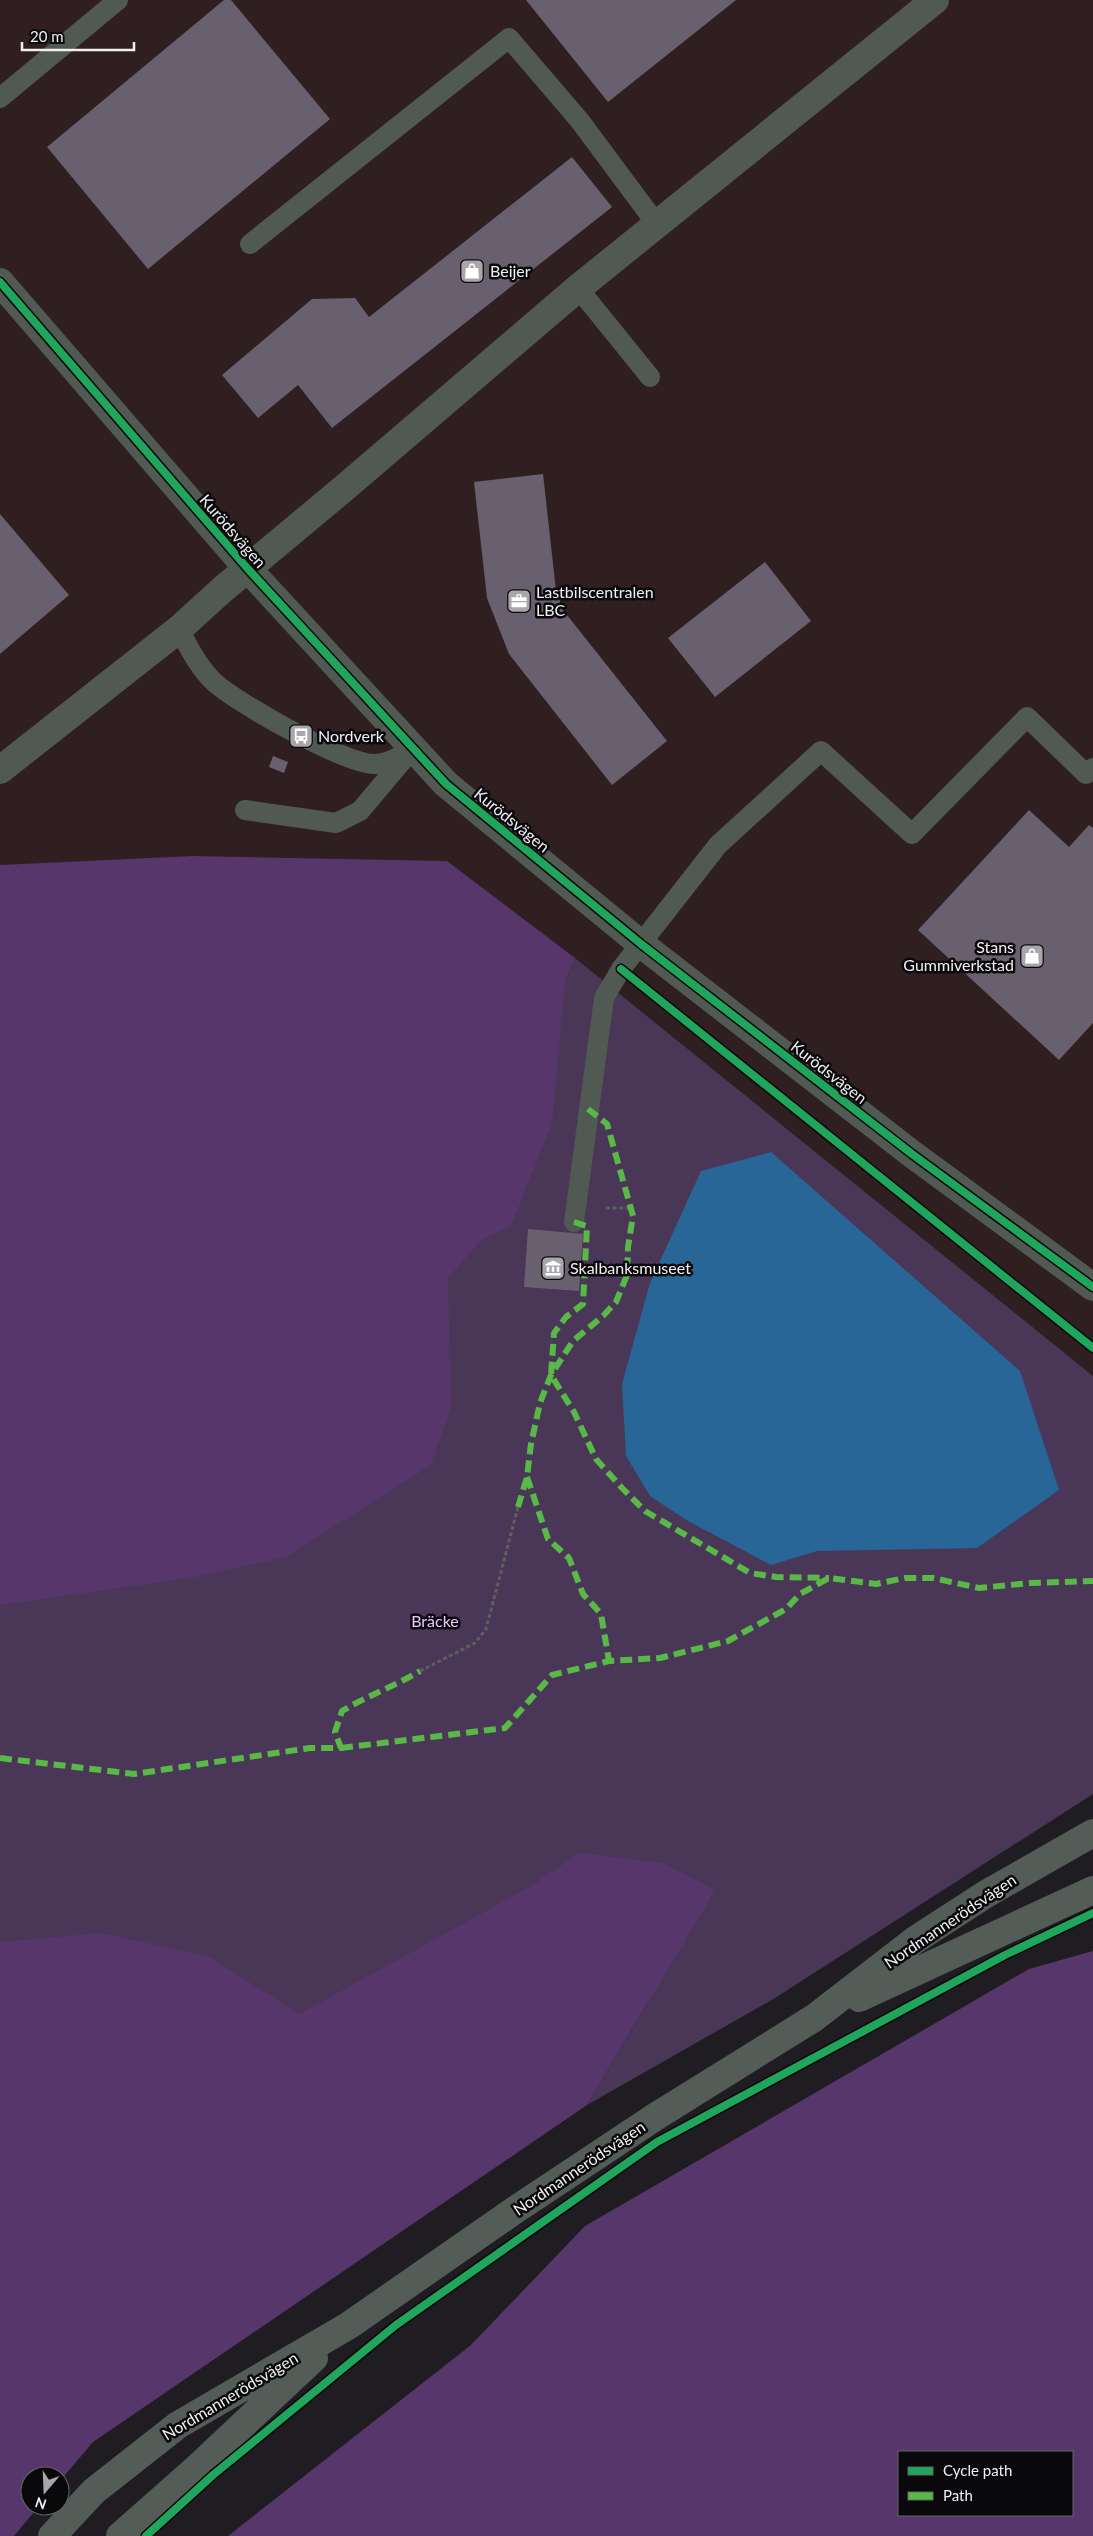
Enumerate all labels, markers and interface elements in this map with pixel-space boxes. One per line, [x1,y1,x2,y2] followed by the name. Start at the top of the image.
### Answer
[22,20,135,52] scale bar
[30,27,64,45] text: 20 m
[459,258,485,284] shop icon: Beijer
[490,261,531,280] place label: Beijer
[196,490,270,571] street label: Kurödsvägen
[536,582,654,619] place label: Lastbilscentralen LBC
[506,588,532,614] office icon: Lastbilscentralen LBC
[288,723,314,749] bus stop icon: Nordverk
[318,726,385,745] place label: Nordverk
[471,784,554,856] street label: Kurödsvägen
[903,937,1014,974] place label: Stans Gummiverkstad
[1019,943,1045,969] shop icon: Stans Gummiverkstad
[788,1036,871,1107] street label: Kurödsvägen
[540,1255,566,1281] museum icon: Skalbanksmuseet
[570,1258,691,1277] place label: Skalbanksmuseet
[411,1611,459,1630] park label: Bräcke
[880,1869,1019,1972] street label: Nordmannerödsvägen
[509,2116,648,2219] street label: Nordmannerödsvägen
[158,2348,301,2444] street label: Nordmannerödsvägen
[898,2451,1073,2516] legend
[943,2461,1012,2479] text: Cycle path
[20,2466,70,2516] north arrow
[943,2486,973,2504] text: Path
[33,2494,48,2514] text: N

